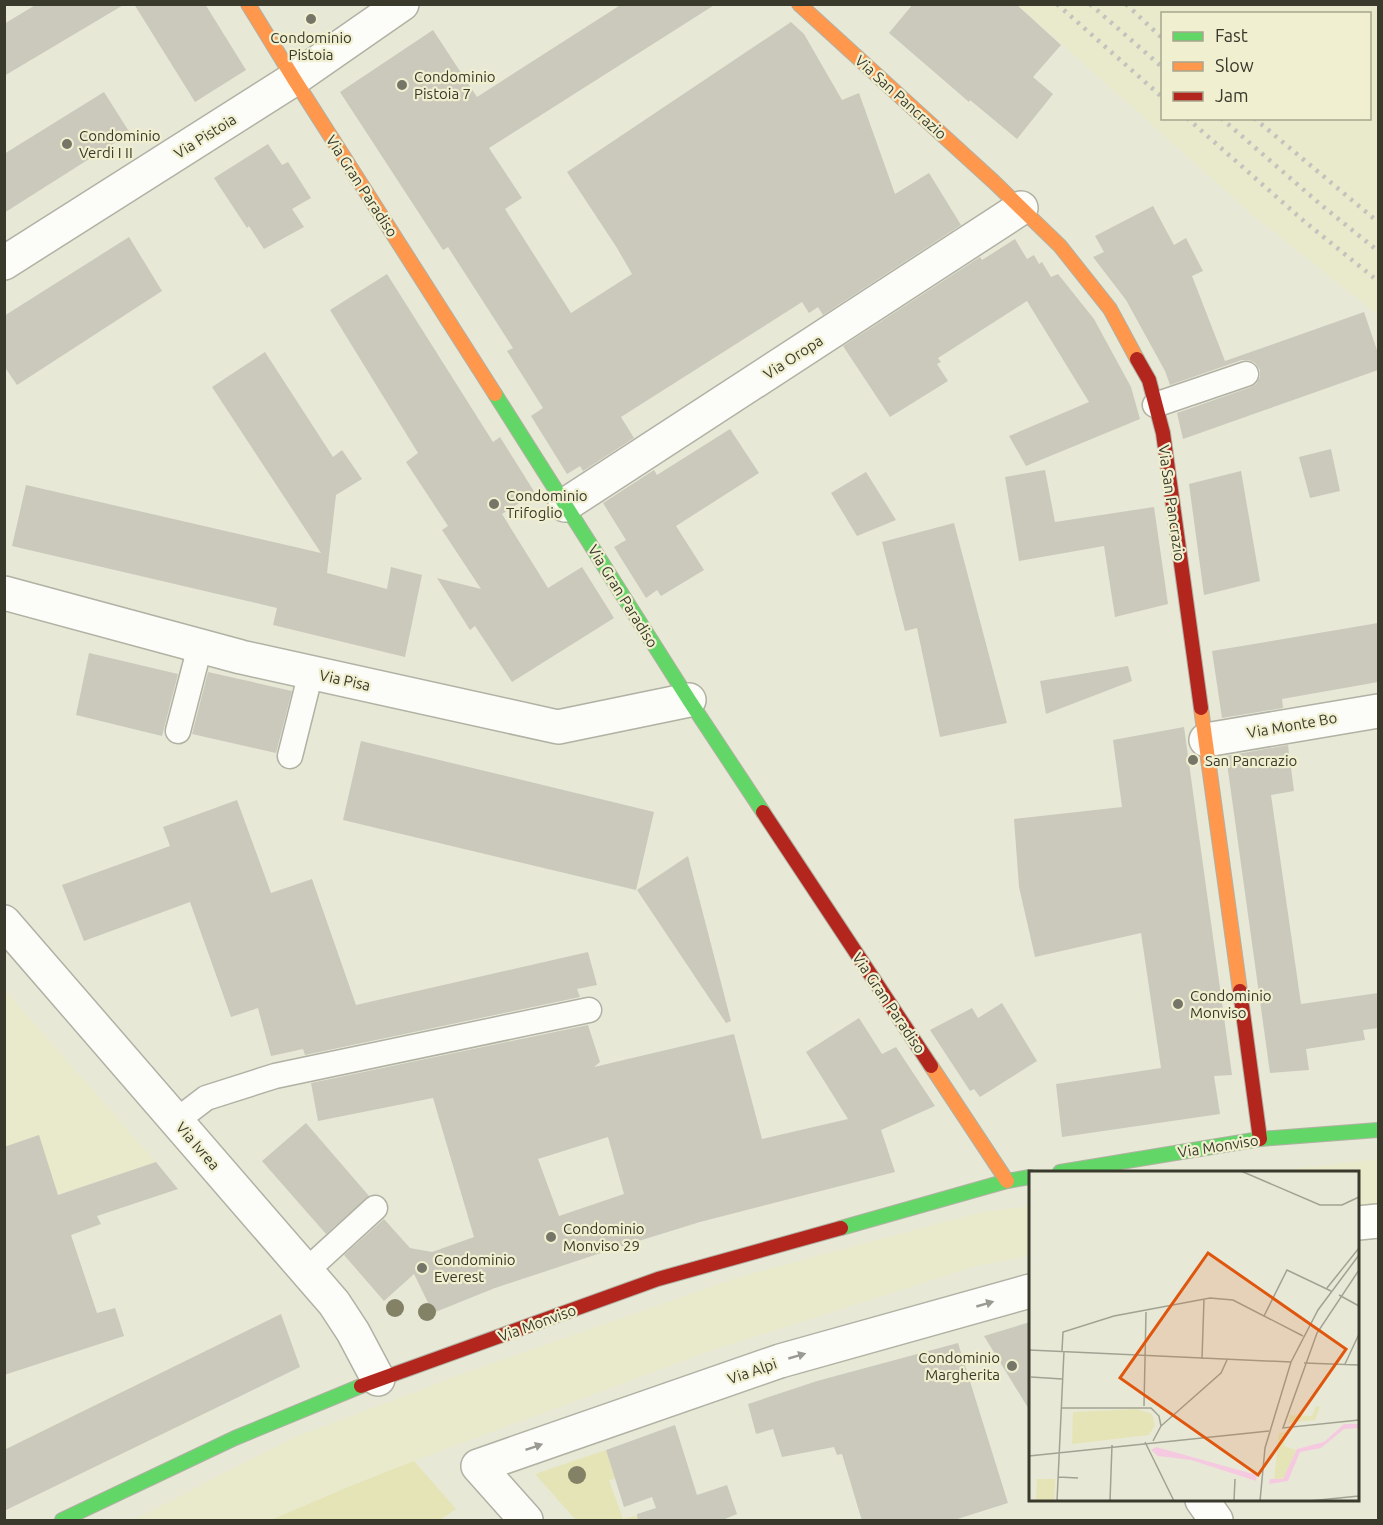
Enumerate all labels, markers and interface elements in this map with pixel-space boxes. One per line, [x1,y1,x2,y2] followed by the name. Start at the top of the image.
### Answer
[304,12,318,26] marker: Condominio Pistoia
[1161,12,1371,120] legend
[1215,25,1248,45] text: Fast
[270,29,352,63] place label: Condominio Pistoia
[852,51,950,143] street label: Via San Pancrazio
[1215,55,1254,75] text: Slow
[414,68,496,102] place label: Condominio Pistoia 7
[395,78,409,92] marker: Condominio Pistoia 7
[1215,85,1249,105] text: Jam
[171,110,239,162] street label: Via Pistoia
[79,127,161,161] place label: Condominio Verdi I II
[323,132,401,240] street label: Via Gran Paradiso
[60,137,74,151] marker: Condominio Verdi I II
[760,332,826,382] street label: Via Oropa
[1155,444,1189,562] street label: Via San Pancrazio
[506,487,588,521] place label: Condominio Trifoglio
[487,497,501,511] marker: Condominio Trifoglio
[585,542,661,650] street label: Via Gran Paradiso
[318,666,372,694] street label: Via Pisa
[1246,709,1338,741] street label: Via Monte Bo
[1205,752,1297,769] place label: San Pancrazio
[1186,753,1200,767] marker: San Pancrazio
[849,949,929,1057] street label: Via Gran Paradiso
[1190,987,1272,1021] place label: Condominio Monviso
[1171,997,1185,1011] marker: Condominio Monviso
[173,1119,223,1173] street label: Via Ivrea
[1176,1131,1260,1161] street label: Via Monviso
[1029,1171,1359,1501] inset map
[563,1220,645,1254] place label: Condominio Monviso 29
[544,1230,558,1244] marker: Condominio Monviso 29
[434,1251,516,1285] place label: Condominio Everest
[415,1261,429,1275] marker: Condominio Everest
[976,1299,994,1308] one-way arrow
[496,1301,578,1345] street label: Via Monviso
[918,1349,1000,1383] place label: Condominio Margherita
[789,1351,807,1360] one-way arrow
[725,1355,779,1387] street label: Via Alpi
[1005,1359,1019,1373] marker: Condominio Margherita
[525,1441,543,1451] one-way arrow

